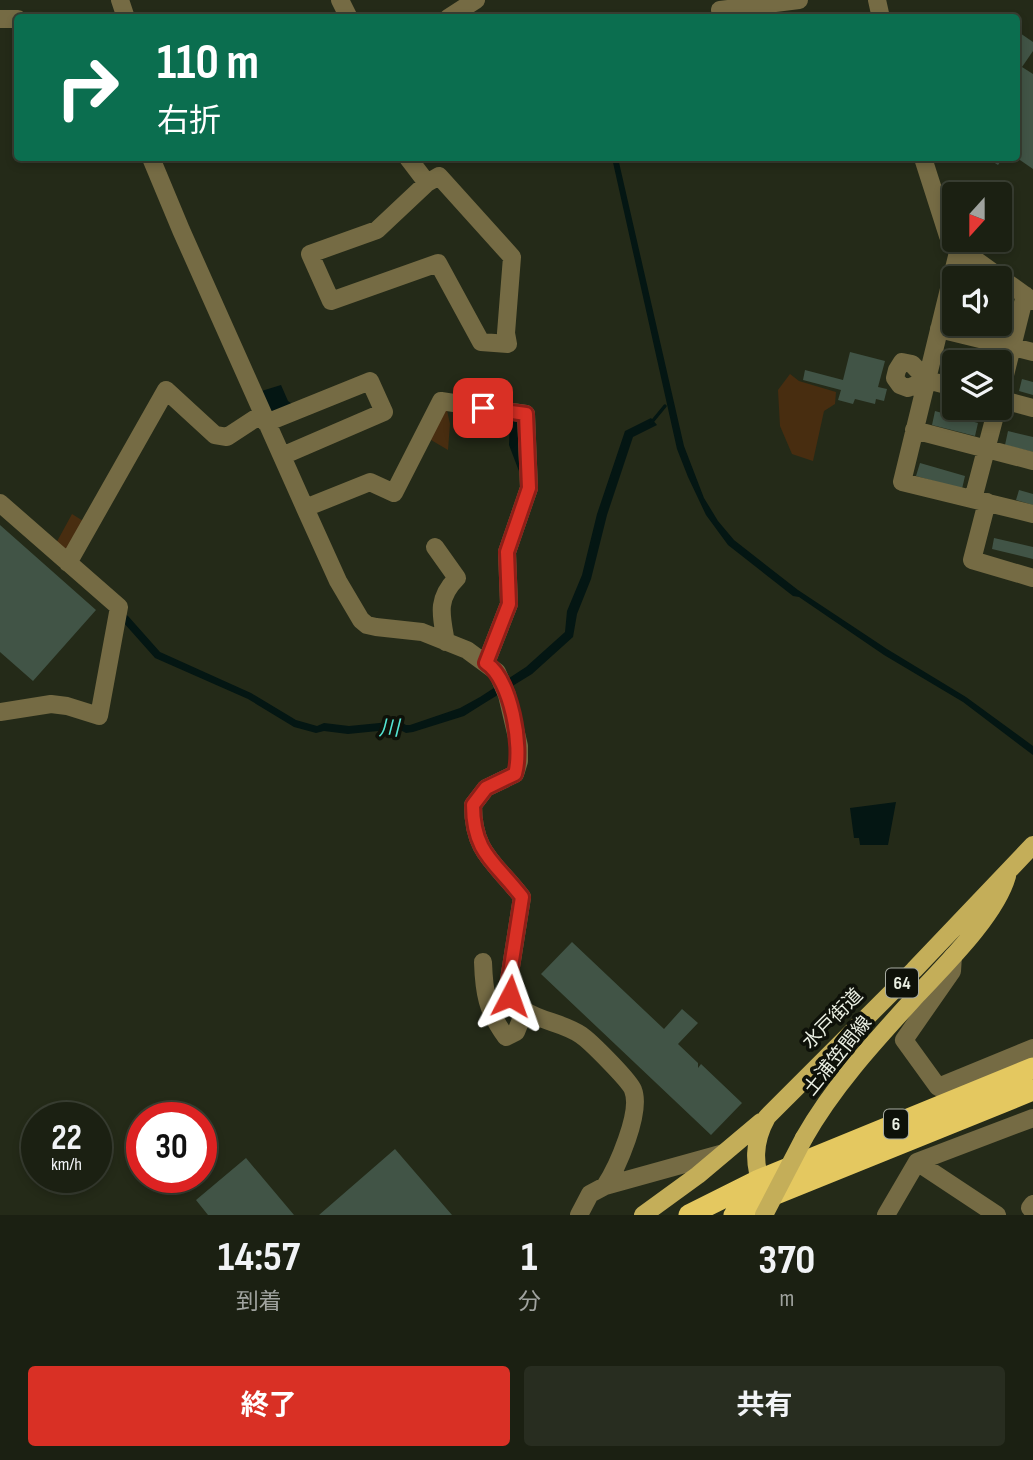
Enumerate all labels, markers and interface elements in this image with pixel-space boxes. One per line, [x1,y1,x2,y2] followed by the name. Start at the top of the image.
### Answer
[157,34,259,93] text: 110 m
[42,42,133,133] icon: right
[157,102,221,141] text: 右折
[942,182,1012,252] north arrow
[942,182,1012,420] map controls
[942,266,1012,336] button: sound
[942,350,1012,420] button: layers
[453,378,513,438] pin
[464,389,502,427] icon: arrive
[379,716,402,741] water label: 川
[473,959,547,1033] position arrow
[886,968,918,998] road number: 64
[798,984,868,1054] street label: 水戸街道
[799,1012,877,1100] street label: 土浦笠間線
[126,1102,217,1193] speed limit sign: 30
[884,1110,908,1139] road number: 6
[51,1117,82,1160] text: 22
[51,1154,82,1175] text: km/h
[218,1232,300,1283] text: 14:57
[521,1232,537,1283] text: 1
[758,1235,815,1286] text: 370
[779,1285,794,1313] text: m
[236,1288,282,1316] text: 到着
[518,1288,541,1316] text: 分
[28,1366,510,1446] button: 終了
[524,1366,1005,1446] button: 共有

